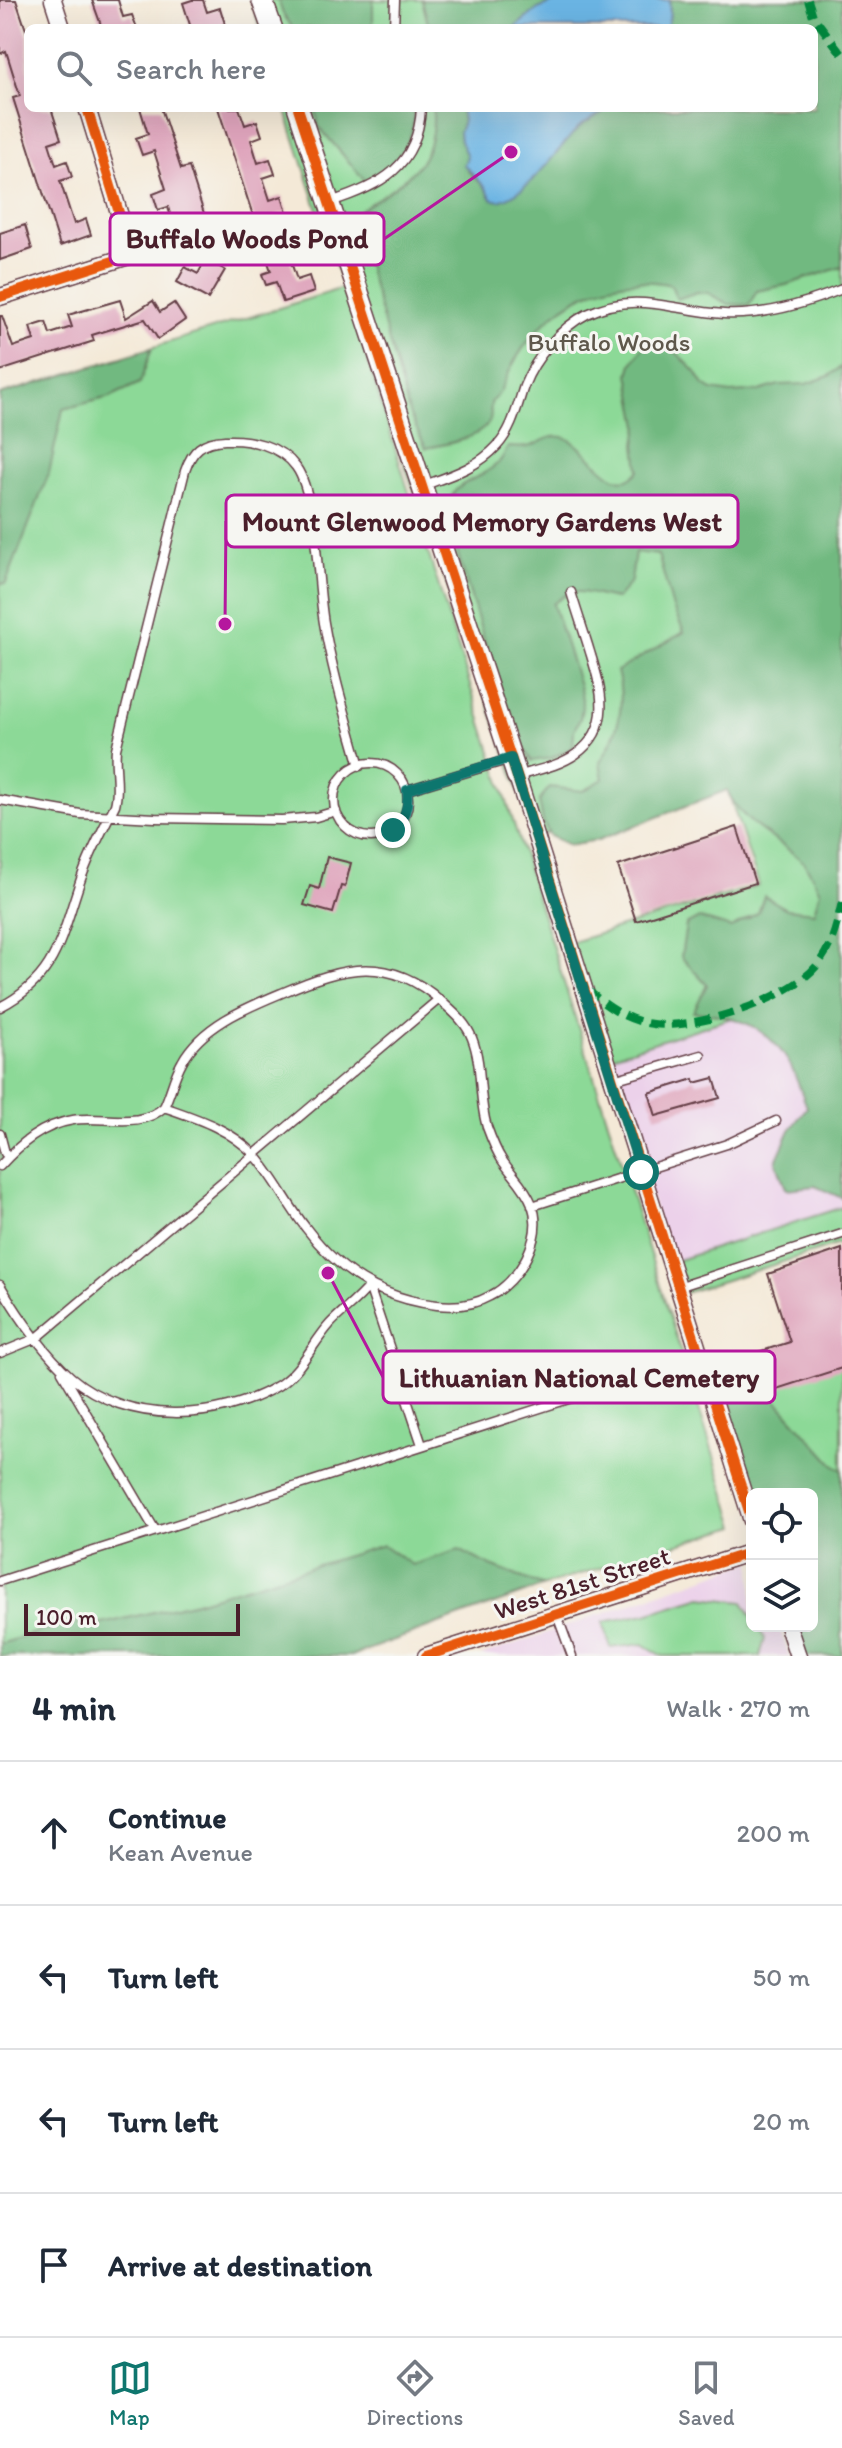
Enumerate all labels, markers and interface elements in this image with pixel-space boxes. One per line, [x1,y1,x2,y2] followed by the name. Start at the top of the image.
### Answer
[24,24,818,112] search box
[52,46,96,90] icon: search
[116,50,266,87] text: Search here
[110,213,384,265] callout: Buffalo Woods Pond
[126,221,369,255] text: Buffalo Woods Pond
[528,326,690,358] park label: Buffalo Woods
[226,495,738,547] callout: Mount Glenwood Memory Gardens West
[242,504,722,538] text: Mount Glenwood Memory Gardens West
[375,812,411,848] route end
[623,1154,659,1190] route start
[383,1351,775,1403] callout: Lithuanian National Cemetery
[399,1360,760,1394] text: Lithuanian National Cemetery
[746,1488,818,1632] map controls
[746,1488,818,1560] button: locate
[490,1539,675,1627] street label: West 81st Street
[746,1560,818,1632] button: layers
[24,1600,240,1636] scale bar
[36,1604,97,1631] text: 100 m
[32,1688,116,1729] text: 4 min
[666,1692,810,1724] text: Walk · 270 m
[108,1799,227,1836] text: Continue
[32,1811,76,1855] icon: ahead
[737,1817,810,1849] text: 200 m
[108,1836,253,1868] text: Kean Avenue
[32,1955,76,1999] icon: left
[108,1959,219,1996] text: Turn left
[753,1961,810,1993] text: 50 m
[32,2099,76,2143] icon: left
[108,2103,219,2140] text: Turn left
[753,2105,810,2137] text: 20 m
[32,2243,76,2287] icon: arrive
[108,2247,372,2284] text: Arrive at destination
[108,2356,152,2431] tab: Map
[367,2356,463,2431] tab: Directions
[678,2356,734,2431] tab: Saved

